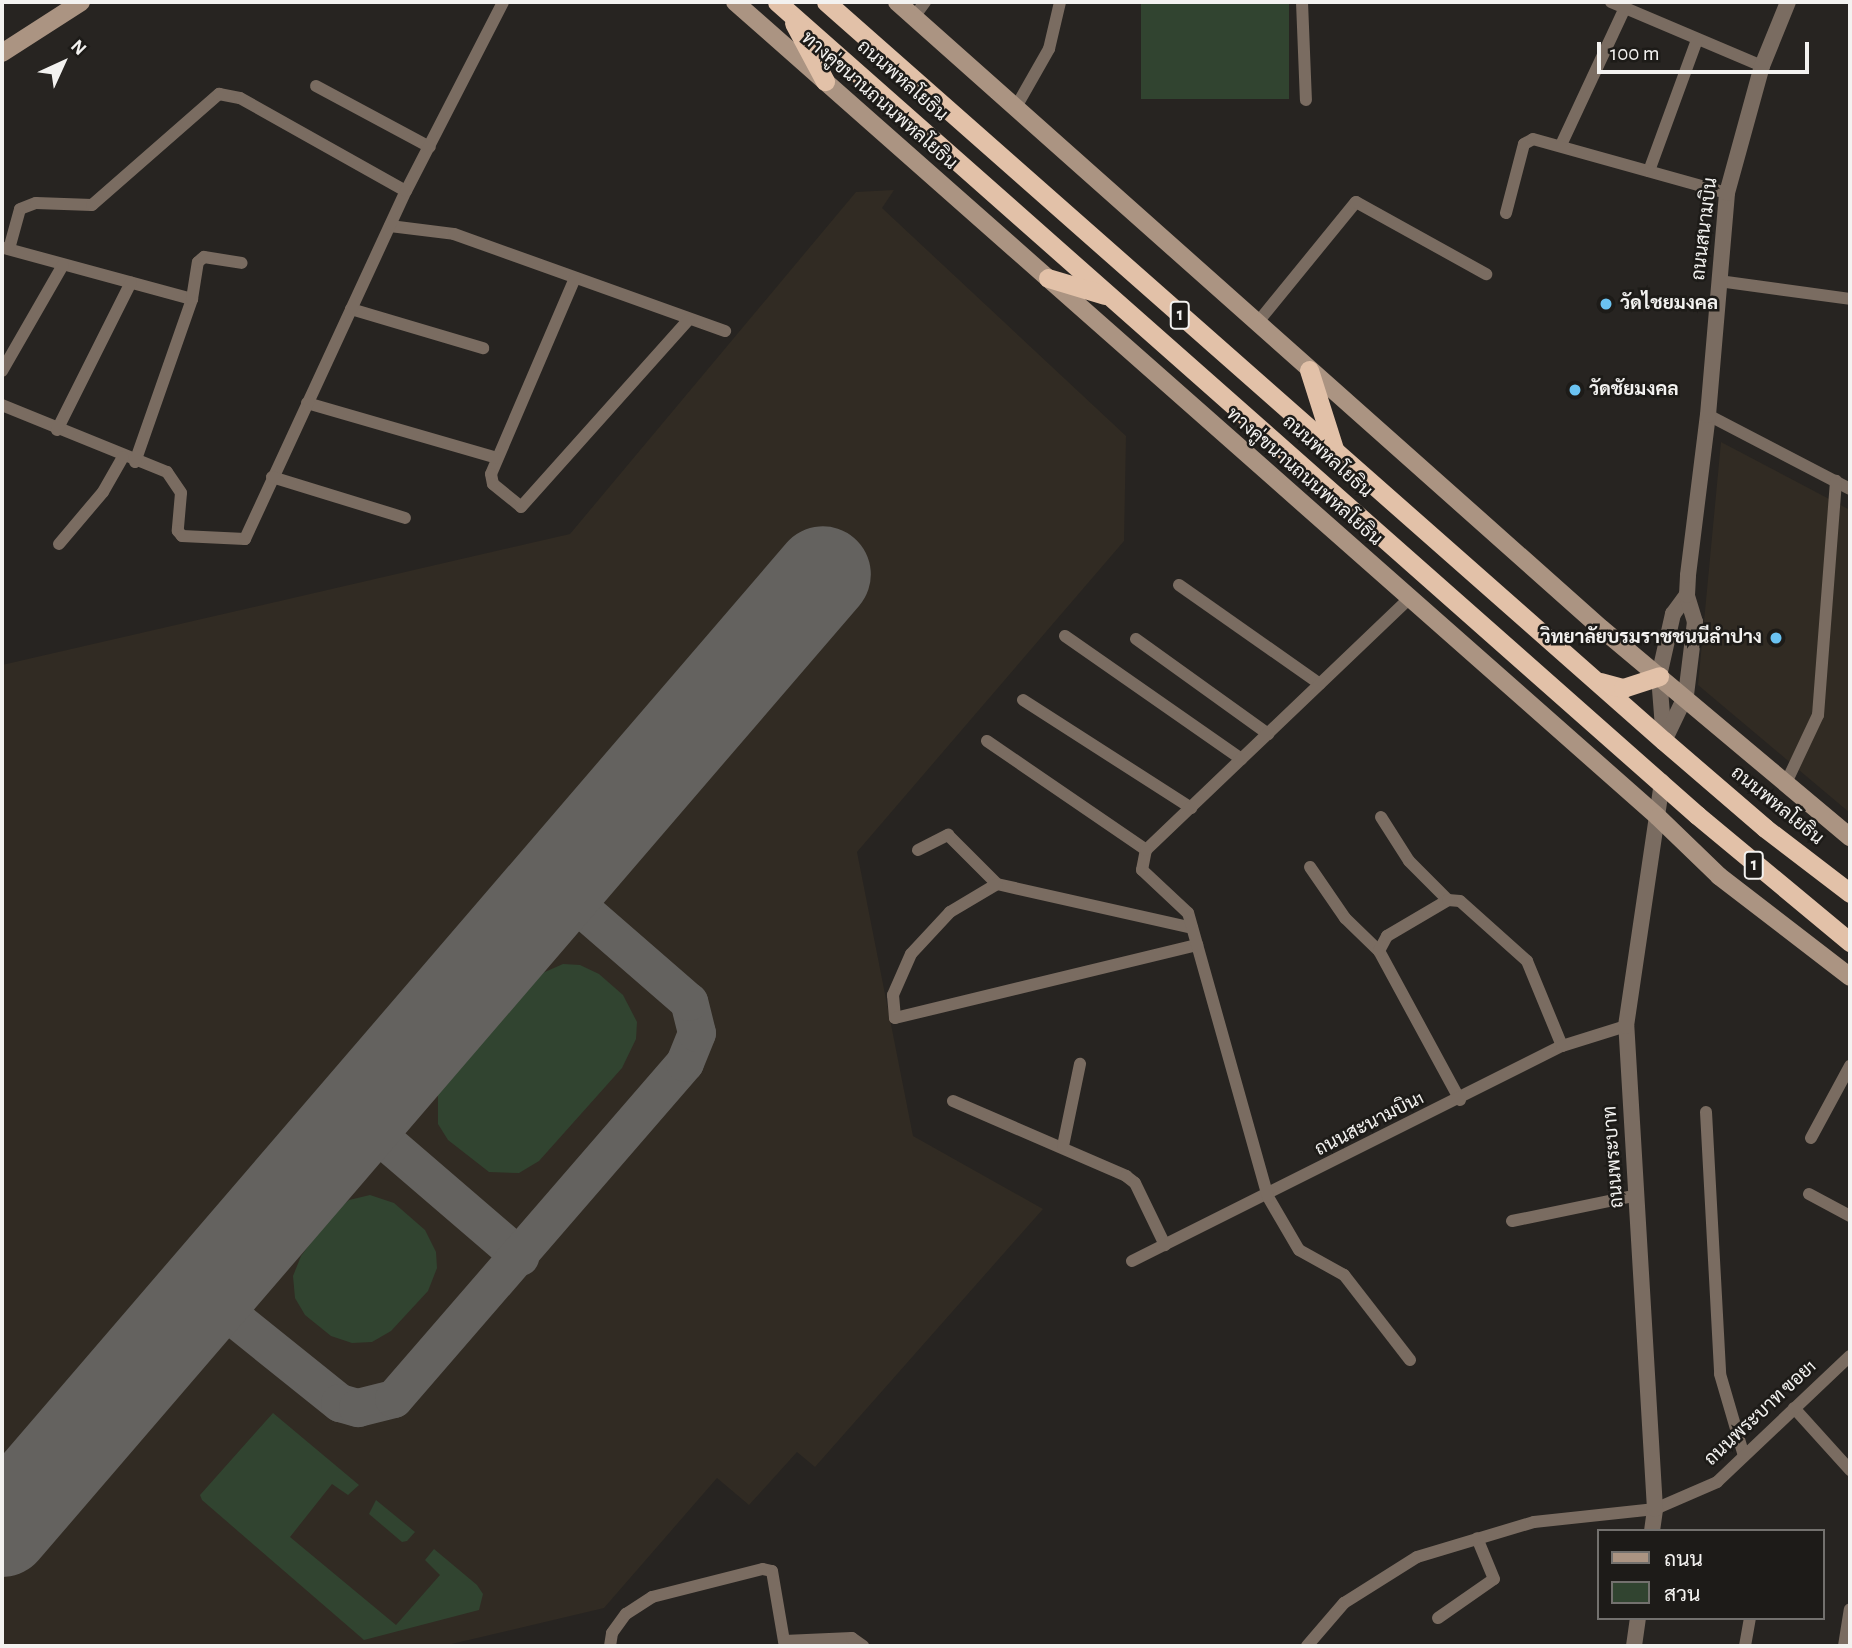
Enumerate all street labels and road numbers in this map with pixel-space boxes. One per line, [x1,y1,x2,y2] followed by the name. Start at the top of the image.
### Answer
[796,27,962,175] street label: ทางคู่ขนานถนนพหลโยธิน
[852,35,952,127] street label: ถนนพหลโยธิน
[1687,176,1723,282] street label: ถนนสนามบิน
[1170,300,1190,330] road number: 1
[1221,403,1387,551] street label: ทางคู่ขนานถนนพหลโยธิน
[1278,411,1376,503] street label: ถนนพหลโยธิน
[1726,762,1828,850] street label: ถนนพหลโยธิน
[1744,850,1764,880] road number: 1
[1311,1087,1429,1161] street label: ถนนสะนามบิน1
[1599,1105,1629,1209] street label: ถนนพระบาท
[1700,1355,1822,1471] street label: ถนนพระบาท ฃอย1

